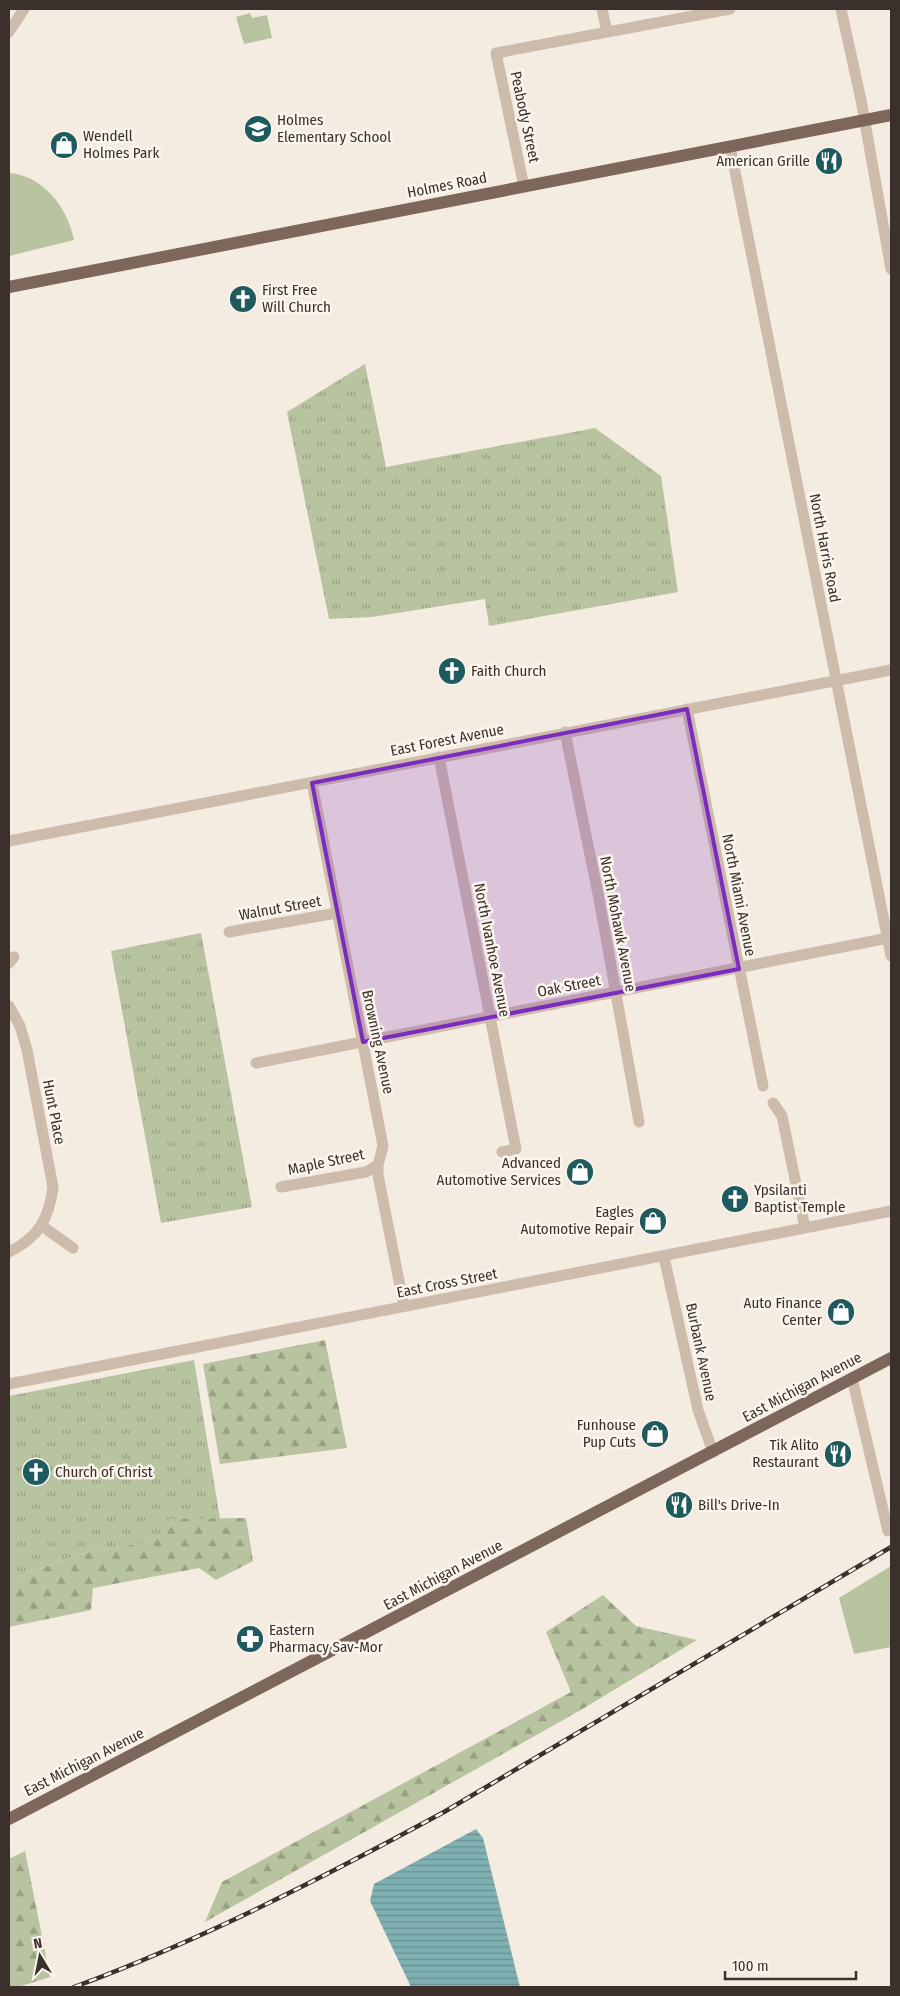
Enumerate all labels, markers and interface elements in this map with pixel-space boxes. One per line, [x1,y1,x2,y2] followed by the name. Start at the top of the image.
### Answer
[507,70,543,164] street label: Peabody Street
[277,111,391,146] place label: Holmes Elementary School
[243,114,273,144] school or university icon: Holmes Elementary School
[83,127,159,162] place label: Wendell Holmes Park
[49,130,79,160] shop icon: Wendell Holmes Park
[814,146,844,176] restaurant icon: American Grille
[716,152,810,170] place label: American Grille
[406,168,488,202] street label: Holmes Road
[262,281,331,316] place label: First Free Will Church
[228,284,258,314] church icon: First Free Will Church
[806,492,844,604] street label: North Harris Road
[437,656,467,686] church icon: Faith Church
[471,662,547,680] place label: Faith Church
[389,720,505,760] street label: East Forest Avenue
[718,832,760,958] street label: North Miami Avenue
[596,855,640,993] street label: North Mohawk Avenue
[470,882,514,1018] street label: North Ivanhoe Avenue
[238,892,323,924] street label: Walnut Street
[536,971,602,1001] street label: Oak Street
[358,988,398,1096] street label: Browning Avenue
[39,1078,69,1146] street label: Hunt Place
[286,1145,366,1179] street label: Maple Street
[437,1154,561,1189] place label: Advanced Automotive Services
[565,1157,595,1187] shop icon: Advanced Automotive Services
[754,1181,845,1216] place label: Ypsilanti Baptist Temple
[720,1184,750,1214] church icon: Ypsilanti Baptist Temple
[520,1203,635,1238] place label: Eagles Automotive Repair
[638,1206,668,1236] shop icon: Eagles Automotive Repair
[395,1264,499,1302] street label: East Cross Street
[744,1294,823,1329] place label: Auto Finance Center
[826,1297,856,1327] shop icon: Auto Finance Center
[682,1301,720,1403] street label: Burbank Avenue
[739,1348,865,1426] street label: East Michigan Avenue
[577,1416,636,1451] place label: Funhouse Pup Cuts
[640,1419,670,1449] shop icon: Funhouse Pup Cuts
[752,1436,819,1471] place label: Tik Alito Restaurant
[823,1439,853,1469] restaurant icon: Tik Alito Restaurant
[21,1457,51,1487] church icon: Church of Christ
[55,1463,153,1481] place label: Church of Christ
[664,1490,694,1520] restaurant icon: Bill's Drive-In
[698,1496,780,1514] place label: Bill's Drive-In
[380,1536,506,1614] street label: East Michigan Avenue
[269,1621,384,1656] place label: Eastern Pharmacy Sav-Mor
[235,1624,265,1654] pharmacy icon: Eastern Pharmacy Sav-Mor
[21,1724,147,1800] street label: East Michigan Avenue
[15,1931,65,1981] north arrow
[32,1935,43,1953] text: N
[725,1948,856,1980] scale bar
[732,1957,769,1975] text: 100 m

